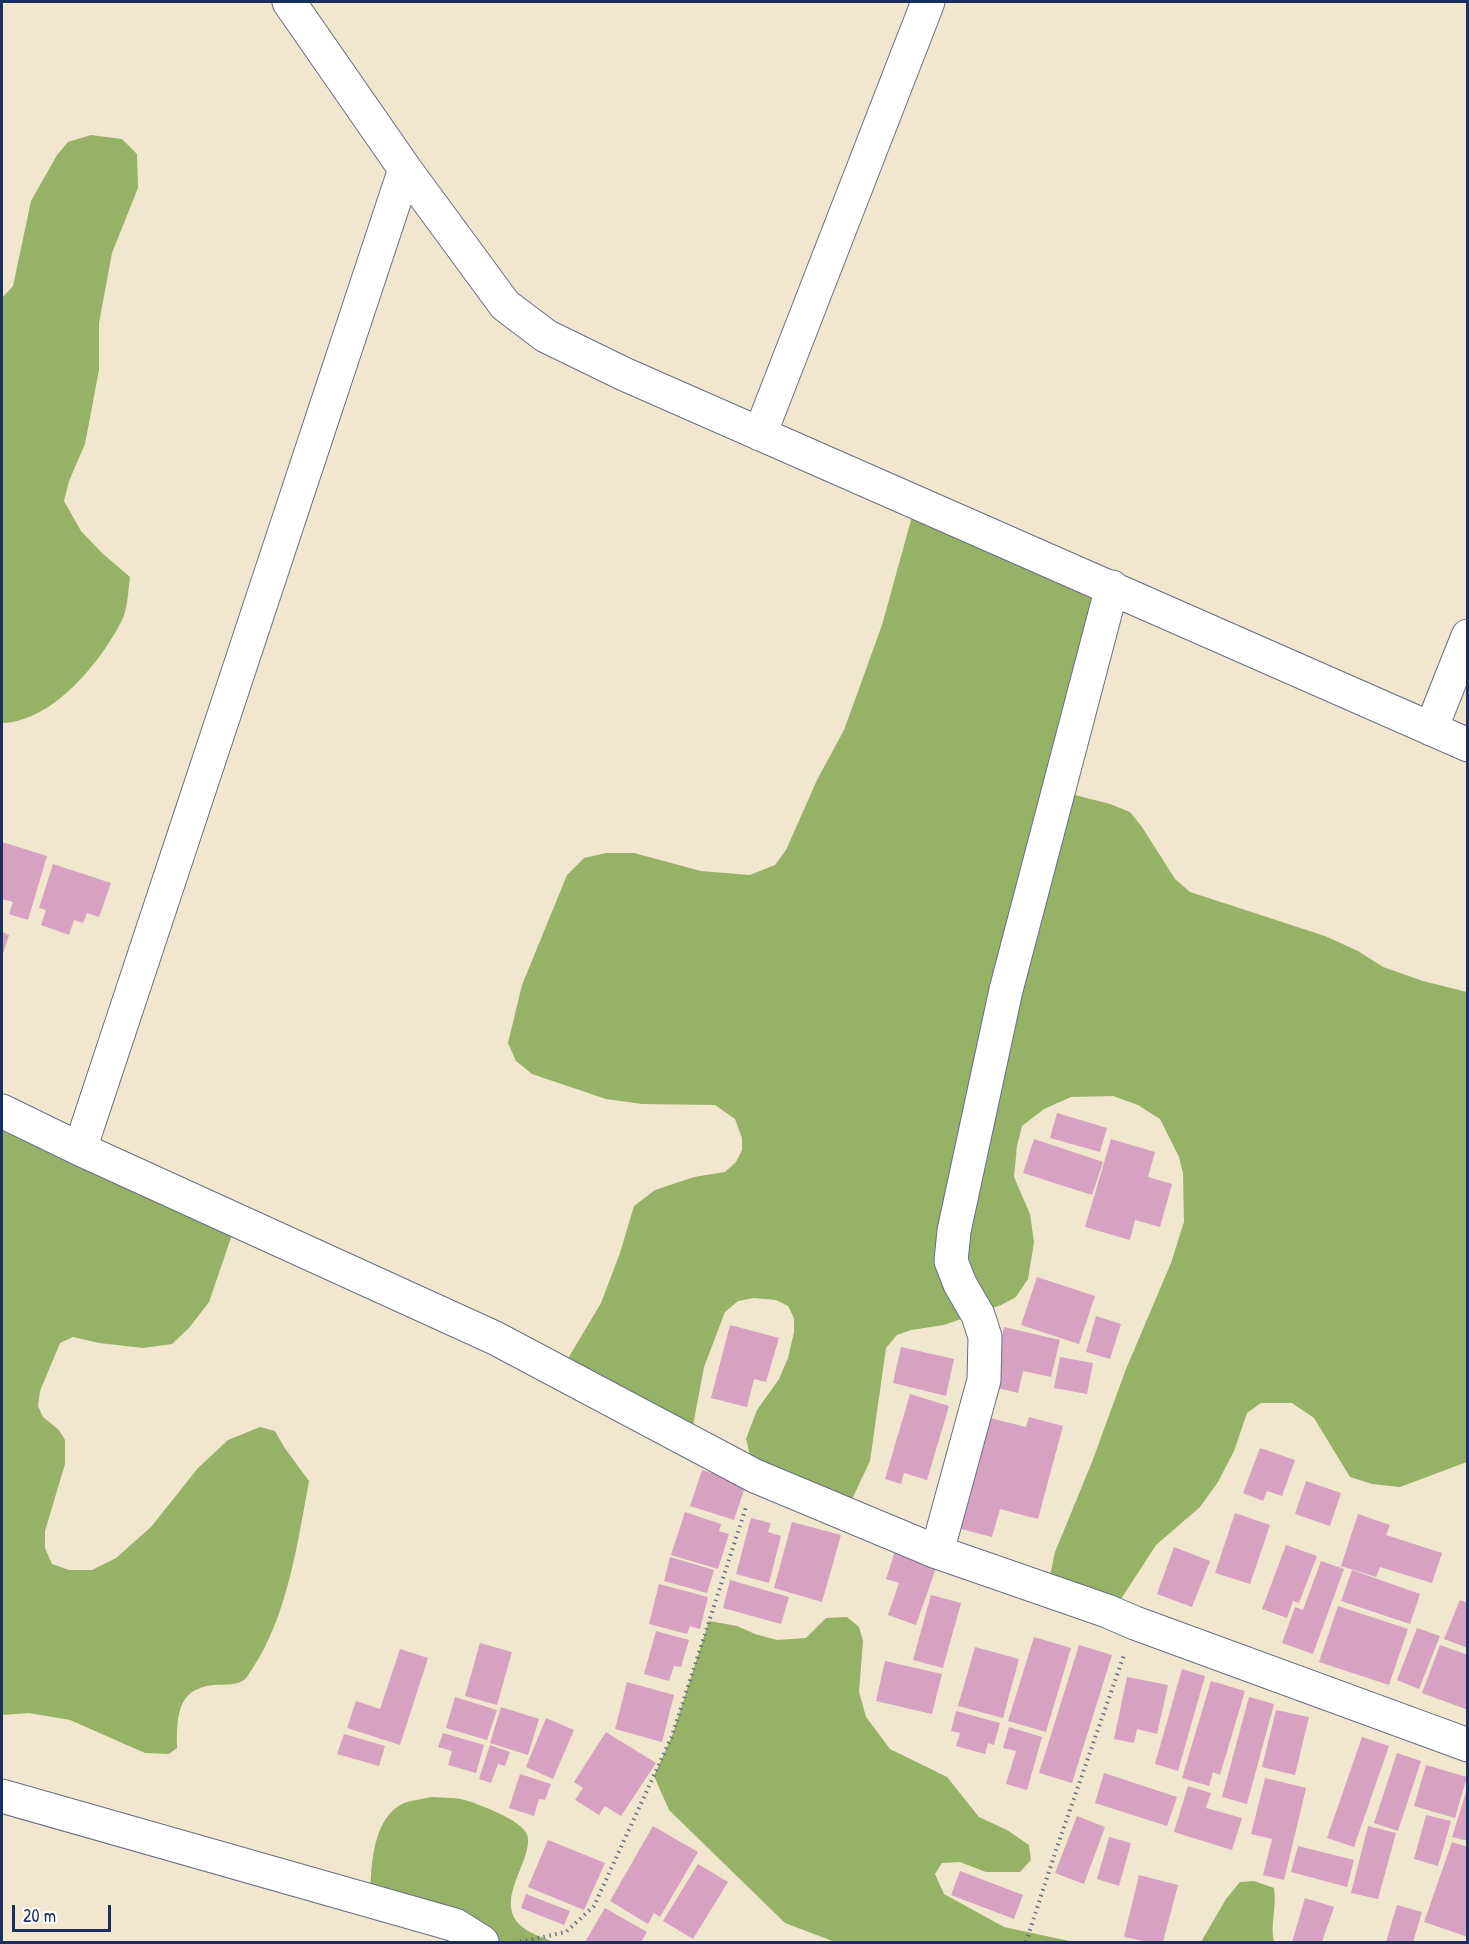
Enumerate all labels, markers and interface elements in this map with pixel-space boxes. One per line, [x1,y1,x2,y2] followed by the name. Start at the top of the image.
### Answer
[15,1893,114,1931] scale bar
[23,1903,56,1928] text: 20 m

